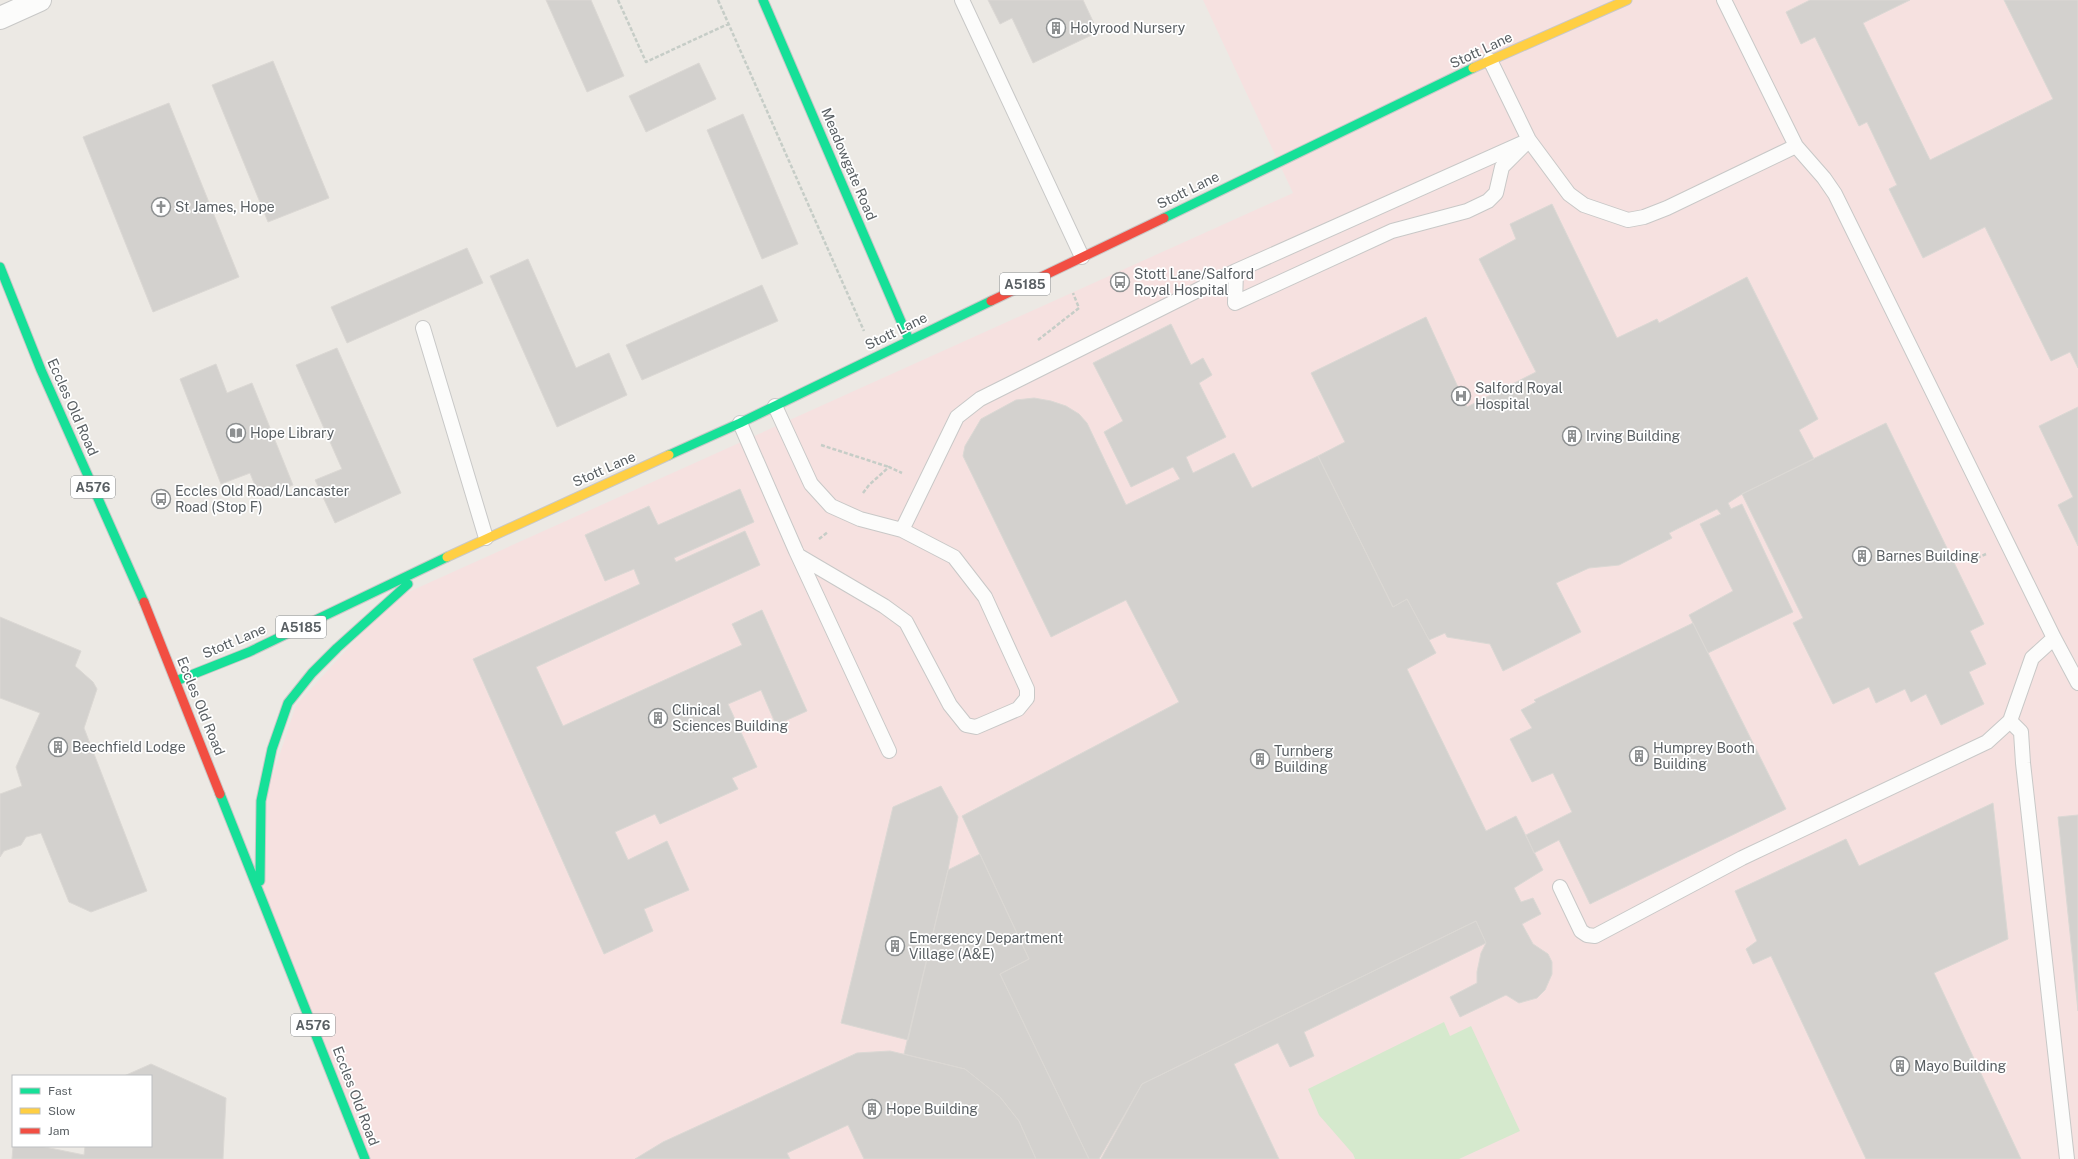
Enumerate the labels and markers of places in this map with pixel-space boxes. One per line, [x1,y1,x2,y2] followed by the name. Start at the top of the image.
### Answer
[1045,17,1067,39] building icon: Holyrood Nursery
[1070,20,1186,36] place label: Holyrood Nursery
[150,196,172,218] church icon: St James, Hope
[175,199,275,215] place label: St James, Hope
[1134,266,1254,298] place label: Stott Lane/Salford Royal Hospital
[1109,271,1131,293] bus stop icon: Stott Lane/Salford Royal Hospital
[1475,380,1563,412] place label: Salford Royal Hospital
[1450,385,1472,407] hospital icon: Salford Royal Hospital
[225,422,247,444] library icon: Hope Library
[250,425,335,441] place label: Hope Library
[1561,425,1583,447] building icon: Irving Building
[1586,428,1681,444] place label: Irving Building
[175,483,349,515] place label: Eccles Old Road/Lancaster Road (Stop F)
[150,488,172,510] bus stop icon: Eccles Old Road/Lancaster Road (Stop F)
[1851,545,1873,567] building icon: Barnes Building
[1876,548,1979,564] place label: Barnes Building
[672,702,788,734] place label: Clinical Sciences Building
[647,707,669,729] building icon: Clinical Sciences Building
[47,736,69,758] building icon: Beechfield Lodge
[72,739,186,755] place label: Beechfield Lodge
[1653,740,1755,772] place label: Humprey Booth Building
[1274,743,1334,775] place label: Turnberg Building
[1628,745,1650,767] building icon: Humprey Booth Building
[1249,748,1271,770] building icon: Turnberg Building
[909,930,1063,962] place label: Emergency Department Village (A&E)
[884,935,906,957] building icon: Emergency Department Village (A&E)
[1889,1055,1911,1077] building icon: Mayo Building
[1914,1058,2007,1074] place label: Mayo Building
[861,1098,883,1120] building icon: Hope Building
[886,1101,978,1117] place label: Hope Building

